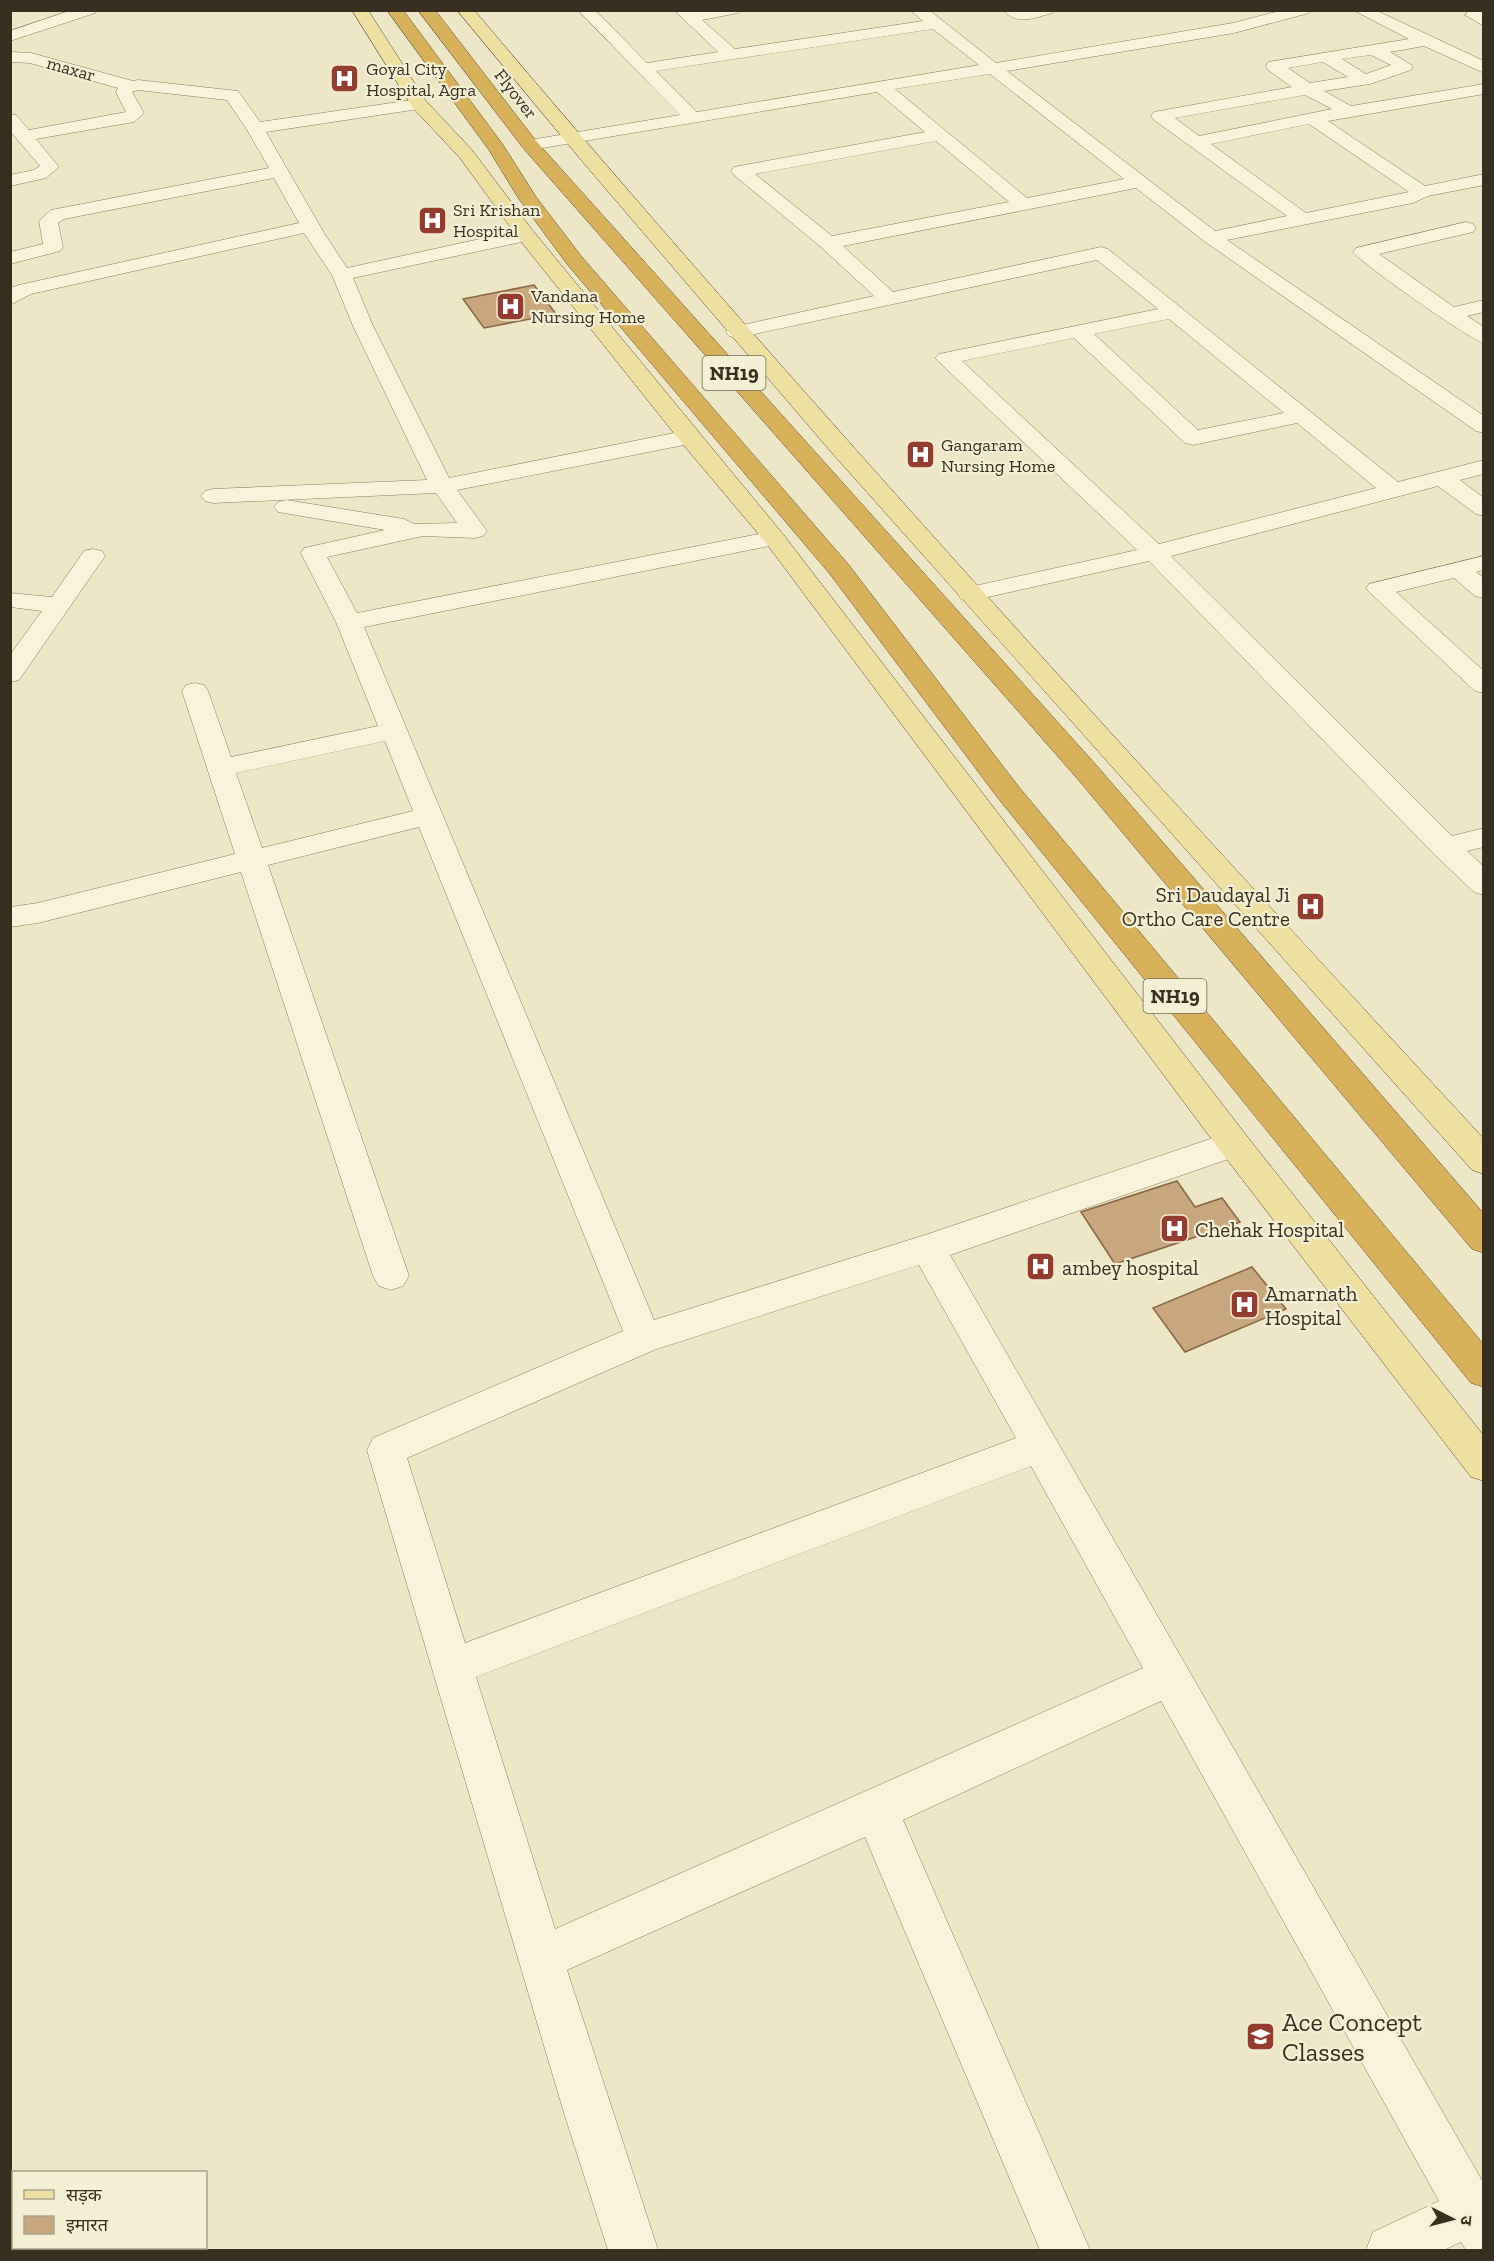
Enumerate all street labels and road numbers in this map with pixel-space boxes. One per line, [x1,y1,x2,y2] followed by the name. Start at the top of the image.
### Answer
[44,52,98,86] street label: maxar
[490,65,542,123] street label: Flyover
[702,356,766,390] road number: NH19
[1144,979,1206,1013] road number: NH19

